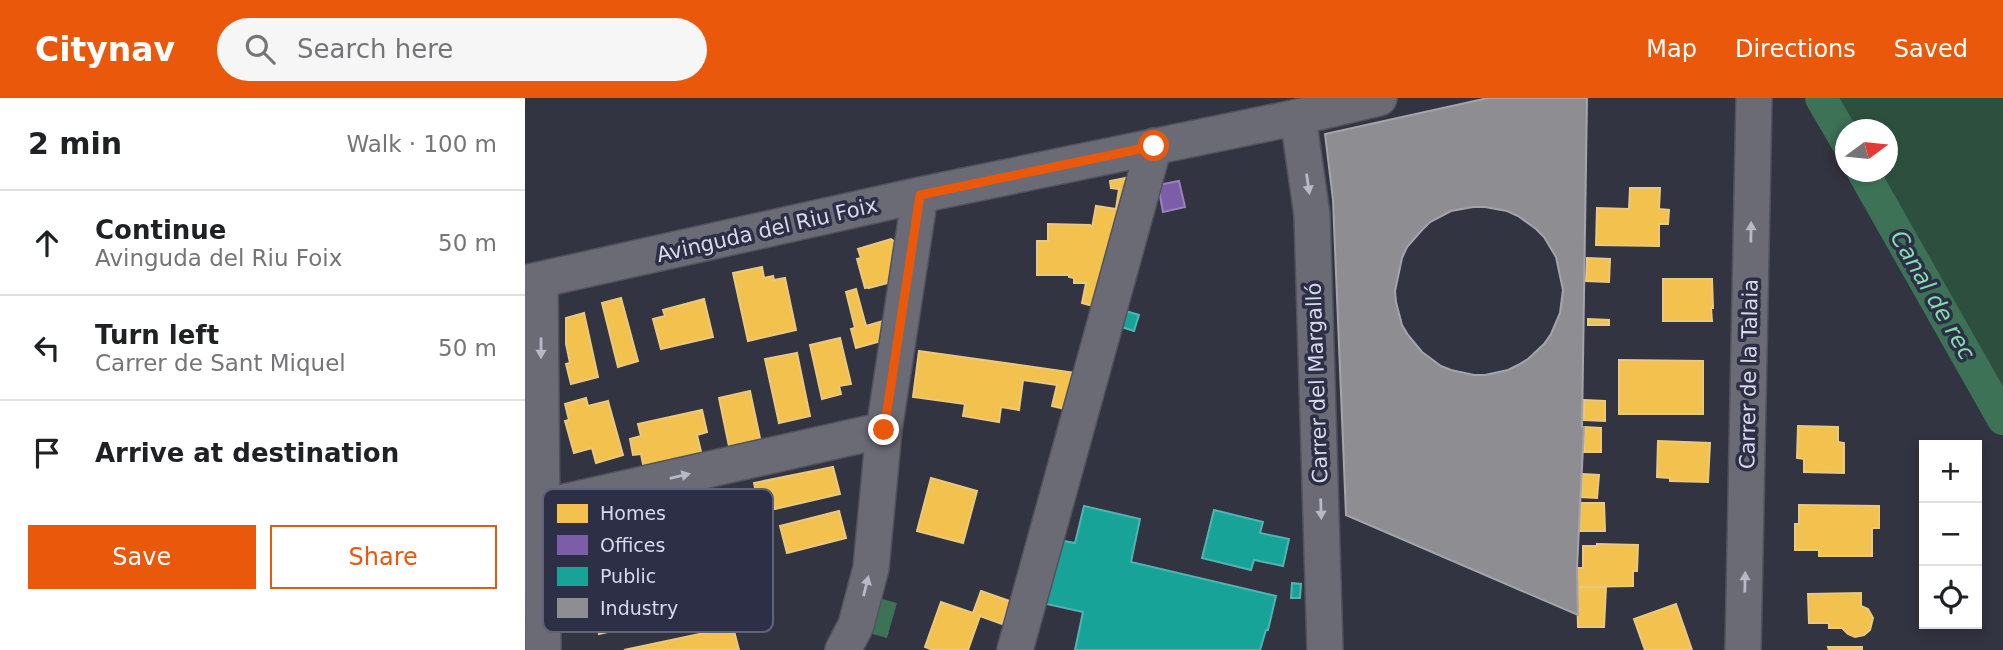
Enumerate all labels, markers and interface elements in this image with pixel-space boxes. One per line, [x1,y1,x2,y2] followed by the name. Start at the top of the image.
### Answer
[217,18,707,81] search box
[35,30,175,69] text: Citynav
[241,30,279,68] icon: search
[297,34,453,64] text: Search here
[1646,35,1697,63] text: Map
[1735,35,1856,63] text: Directions
[1894,35,1968,63] text: Saved
[1835,119,1898,182] north arrow
[28,126,122,161] text: 2 min
[1138,130,1169,161] route start
[346,131,497,157] text: Walk · 100 m
[1302,173,1313,195] one-way arrow
[654,193,880,267] street label: Avinguda del Riu Foix
[95,215,226,245] text: Continue
[1746,221,1757,243] one-way arrow
[28,224,66,262] icon: ahead
[1886,226,1981,365] water label: Canal de rec
[438,230,497,256] text: 50 m
[95,245,342,271] text: Avinguda del Riu Foix
[1735,279,1763,469] street label: Carrer de la Talaia
[1302,282,1332,484] street label: Carrer del Margalló
[95,320,219,350] text: Turn left
[28,329,66,367] icon: left
[438,335,497,361] text: 50 m
[535,338,547,360] one-way arrow
[95,350,346,376] text: Carrer de Sant Miquel
[868,414,899,445] route end
[28,434,66,472] icon: arrive
[95,438,399,468] text: Arrive at destination
[1919,440,1982,629] map controls
[1919,440,1982,503] button: +
[669,470,691,481] one-way arrow
[543,489,773,632] legend
[1315,499,1326,521] one-way arrow
[600,502,666,524] text: Homes
[1919,503,1982,566] button: −
[28,525,256,589] button: Save
[270,525,497,589] button: Share
[600,534,665,556] text: Offices
[600,565,656,587] text: Public
[1919,566,1982,629] button: locate
[1739,571,1751,593] one-way arrow
[861,575,872,597] one-way arrow
[600,597,678,619] text: Industry

